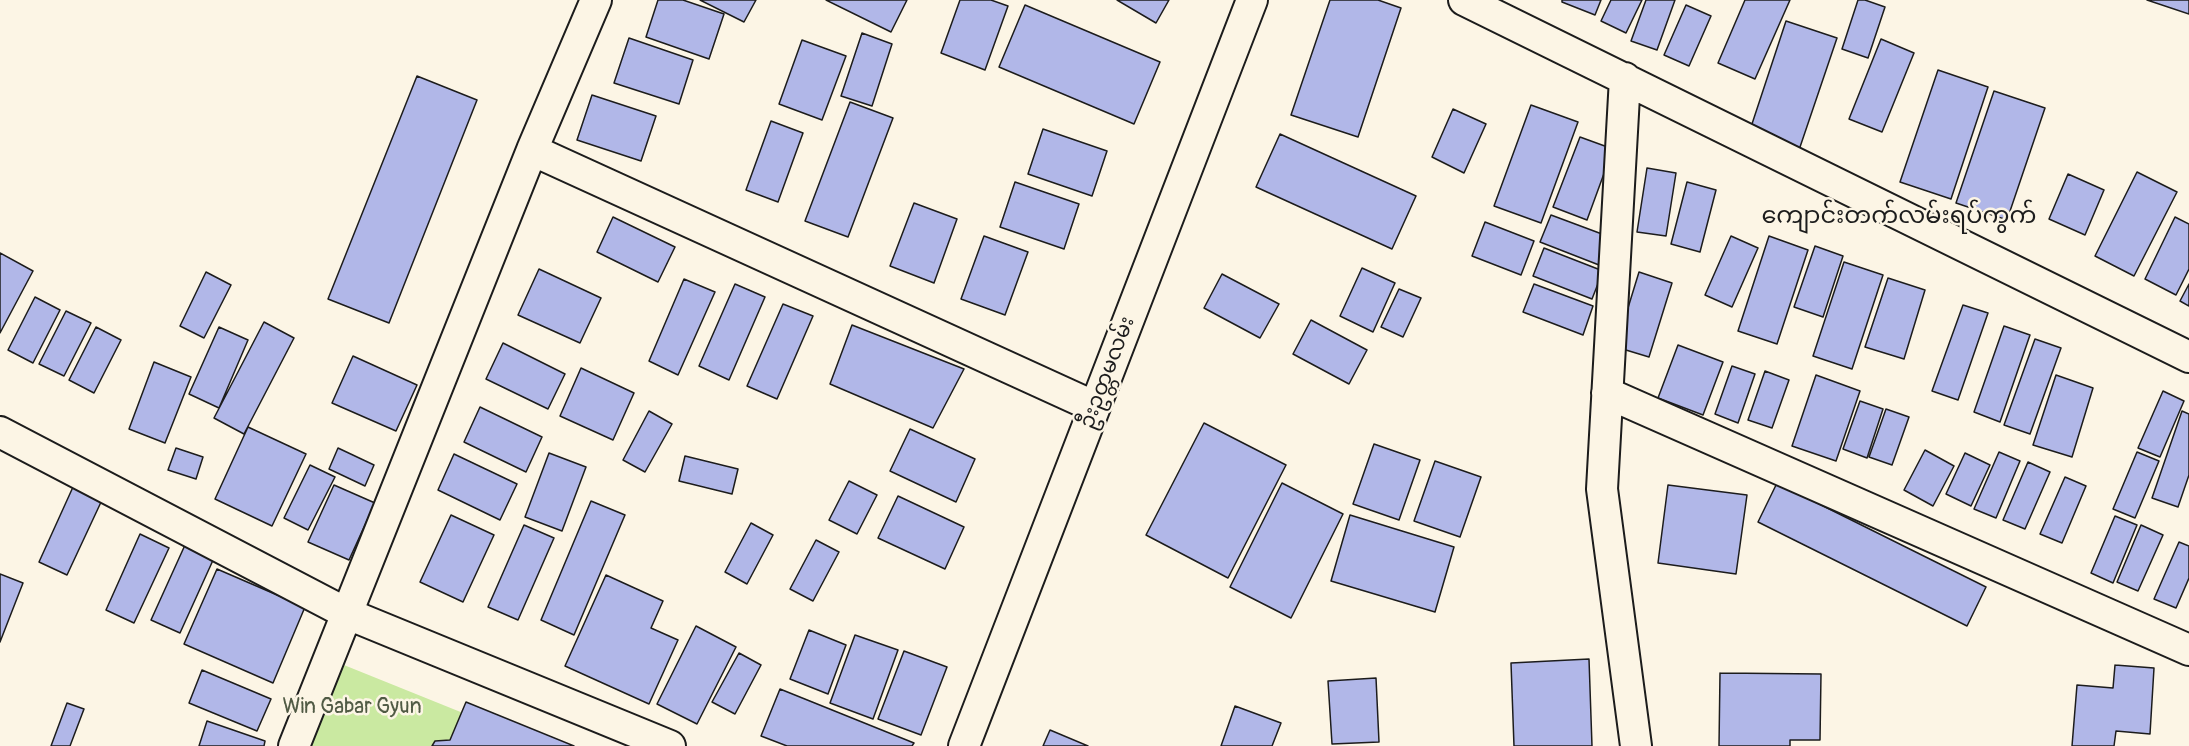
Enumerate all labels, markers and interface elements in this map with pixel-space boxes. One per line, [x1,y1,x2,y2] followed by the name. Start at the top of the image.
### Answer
[1761,203,2037,231] district label: ကျောင်းတက်လမ်းရပ်ကွက်
[1075,313,1141,433] street label: ဦးဥတ္တမလမ်း
[282,695,422,721] park label: Win Gabar Gyun

